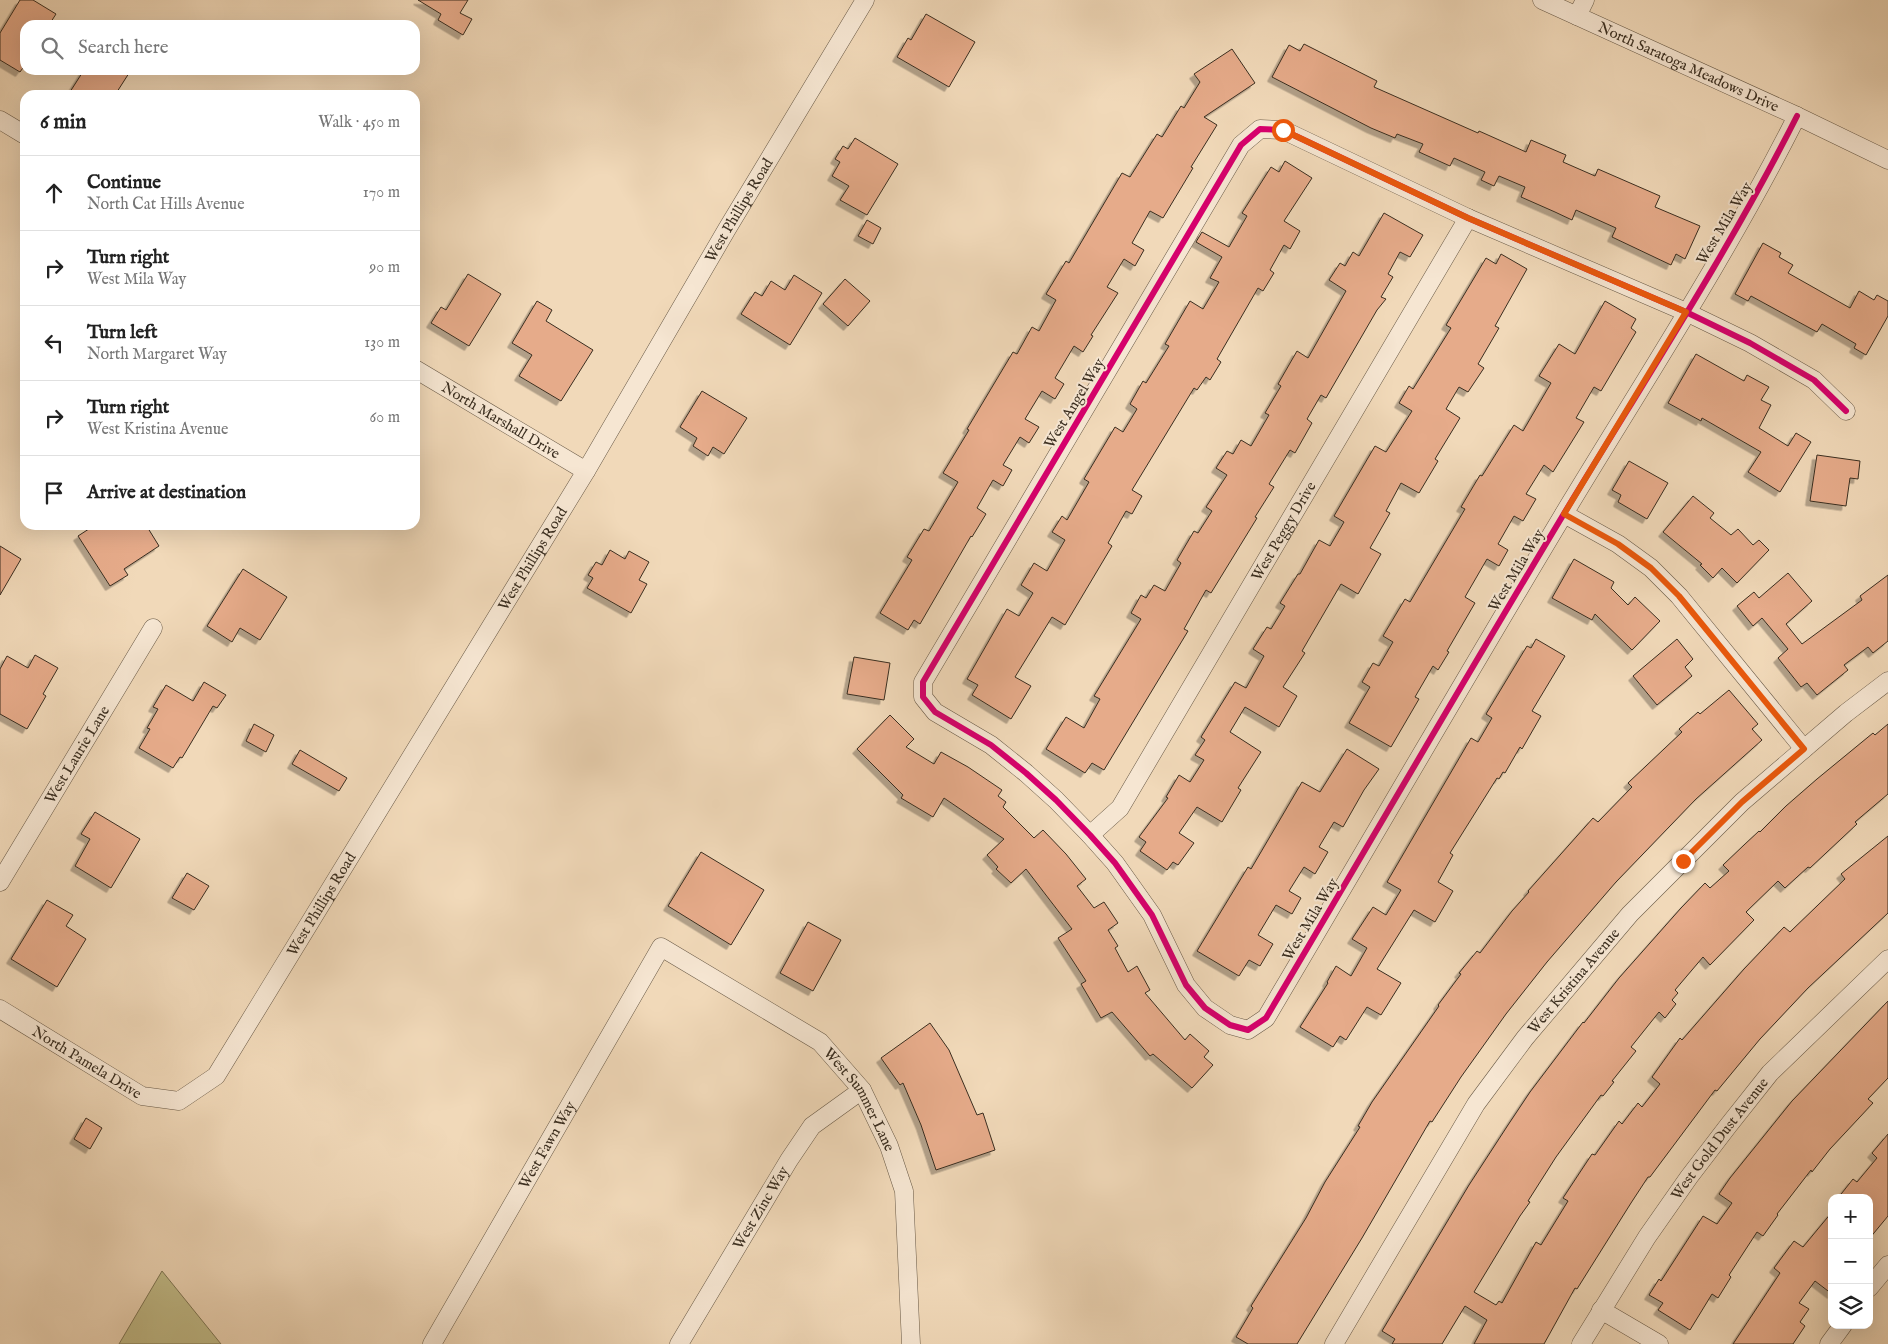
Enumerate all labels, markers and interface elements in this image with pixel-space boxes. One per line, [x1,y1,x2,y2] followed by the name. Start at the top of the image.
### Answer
[1595,18,1782,117] street label: North Saratoga Meadows Drive
[20,20,420,75] search box
[38,34,66,62] icon: search
[78,36,169,60] text: Search here
[40,109,86,136] text: 6 min
[318,113,400,133] text: Walk · 450 m
[1272,119,1295,142] route start
[701,154,778,266] street label: West Phillips Road
[87,171,161,195] text: Continue
[1692,178,1757,268] street label: West Mila Way
[40,179,68,207] icon: ahead
[363,183,400,203] text: 170 m
[87,195,244,215] text: North Cat Hills Avenue
[87,246,169,270] text: Turn right
[40,254,68,282] icon: right
[369,258,400,278] text: 90 m
[87,270,186,290] text: West Mila Way
[87,321,158,345] text: Turn left
[40,329,68,357] icon: left
[364,333,400,353] text: 130 m
[87,345,227,365] text: North Margaret Way
[1040,354,1109,452] street label: West Angel Way
[438,378,564,463] street label: North Marshall Drive
[87,396,169,420] text: Turn right
[40,404,68,432] icon: right
[370,408,400,428] text: 60 m
[87,420,228,440] text: West Kristina Avenue
[1247,478,1321,584] street label: West Peggy Drive
[40,479,68,507] icon: arrive
[87,481,246,505] text: Arrive at destination
[494,503,572,614] street label: West Phillips Road
[1484,525,1549,615] street label: West Mila Way
[41,702,114,807] street label: West Laurie Lane
[283,848,361,960] street label: West Phillips Road
[1672,850,1695,873] route end
[1278,874,1343,964] street label: West Mila Way
[1524,924,1624,1038] street label: West Kristina Avenue
[29,1022,145,1103] street label: North Pamela Drive
[819,1044,899,1154] street label: West Summer Lane
[1667,1074,1773,1204] street label: West Gold Dust Avenue
[515,1097,580,1192] street label: West Fawn Way
[729,1162,793,1253] street label: West Zinc Way
[1828,1194,1873,1329] map controls
[1828,1194,1873,1239] button: +
[1828,1239,1873,1284] button: −
[1828,1284,1873,1329] button: layers

